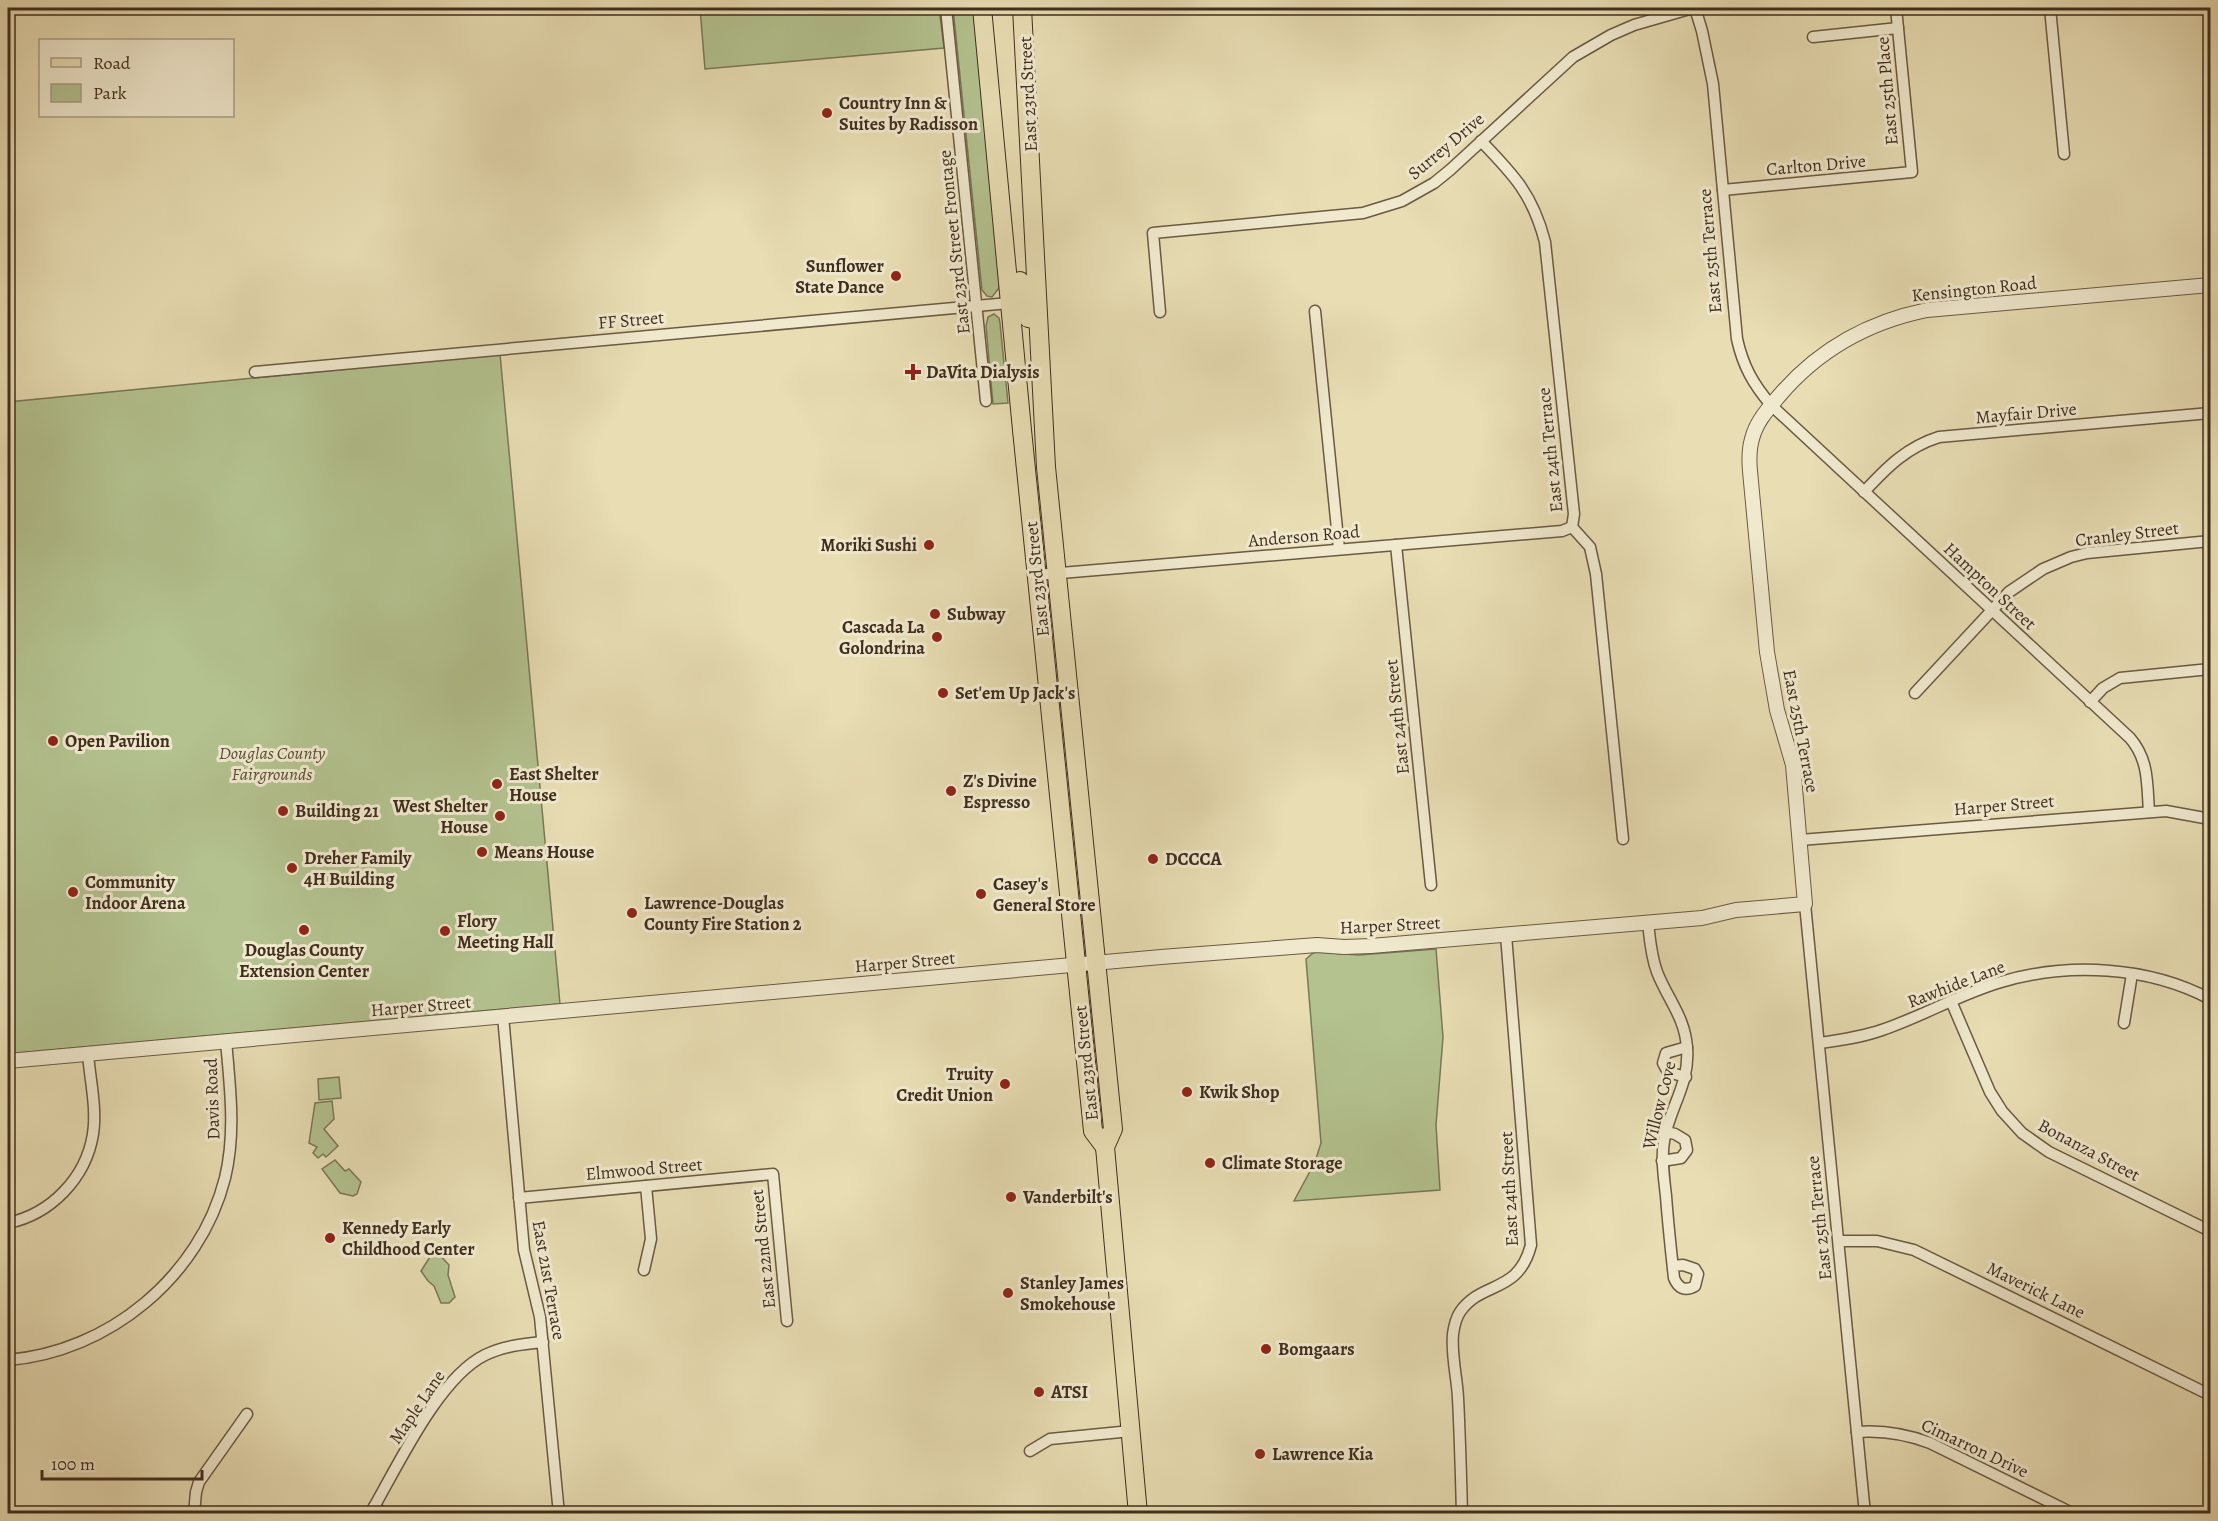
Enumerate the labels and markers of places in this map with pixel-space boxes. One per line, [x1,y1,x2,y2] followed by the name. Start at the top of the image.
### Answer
[839,91,978,136] place label: Country Inn & Suites by Radisson
[820,106,834,120] marker: Country Inn & Suites by Radisson
[795,254,885,299] place label: Sunflower State Dance
[889,269,903,283] marker: Sunflower State Dance
[926,360,1040,384] place label: DaVita Dialysis
[904,363,922,381] marker: DaVita Dialysis
[821,533,917,557] place label: Moriki Sushi
[922,538,936,552] marker: Moriki Sushi
[947,602,1006,626] place label: Subway
[928,607,942,621] marker: Subway
[839,615,925,660] place label: Cascada La Golondrina
[930,630,944,644] marker: Cascada La Golondrina
[955,681,1075,705] place label: Set'em Up Jack's
[936,686,950,700] marker: Set'em Up Jack's
[65,729,170,753] place label: Open Pavilion
[46,734,60,748] marker: Open Pavilion
[509,762,599,807] place label: East Shelter House
[963,769,1037,814] place label: Z's Divine Espresso
[490,777,504,791] marker: East Shelter House
[944,784,958,798] marker: Z's Divine Espresso
[392,794,489,839] place label: West Shelter House
[295,799,379,823] place label: Building 21
[276,804,290,818] marker: Building 21
[493,809,507,823] marker: West Shelter House
[494,840,594,864] place label: Means House
[475,845,489,859] marker: Means House
[304,846,412,891] place label: Dreher Family 4H Building
[1165,847,1222,871] place label: DCCCA
[1146,852,1160,866] marker: DCCCA
[285,861,299,875] marker: Dreher Family 4H Building
[85,870,186,915] place label: Community Indoor Arena
[993,872,1096,917] place label: Casey's General Store
[66,885,80,899] marker: Community Indoor Arena
[974,887,988,901] marker: Casey's General Store
[644,891,802,936] place label: Lawrence-Douglas County Fire Station 2
[625,906,639,920] marker: Lawrence-Douglas County Fire Station 2
[457,909,554,954] place label: Flory Meeting Hall
[297,923,311,937] marker: Douglas County Extension Center
[438,924,452,938] marker: Flory Meeting Hall
[239,938,370,983] place label: Douglas County Extension Center
[896,1062,994,1107] place label: Truity Credit Union
[998,1077,1012,1091] marker: Truity Credit Union
[1199,1080,1280,1104] place label: Kwik Shop
[1180,1085,1194,1099] marker: Kwik Shop
[1222,1151,1343,1175] place label: Climate Storage
[1203,1156,1217,1170] marker: Climate Storage
[1022,1185,1113,1209] place label: Vanderbilt's
[1004,1190,1018,1204] marker: Vanderbilt's
[342,1216,475,1261] place label: Kennedy Early Childhood Center
[323,1231,337,1245] marker: Kennedy Early Childhood Center
[1020,1271,1124,1316] place label: Stanley James Smokehouse
[1001,1286,1015,1300] marker: Stanley James Smokehouse
[1278,1337,1355,1361] place label: Bomgaars
[1259,1342,1273,1356] marker: Bomgaars
[1050,1380,1088,1404] place label: ATSI
[1032,1385,1046,1399] marker: ATSI
[1272,1442,1374,1466] place label: Lawrence Kia
[1253,1447,1267,1461] marker: Lawrence Kia

